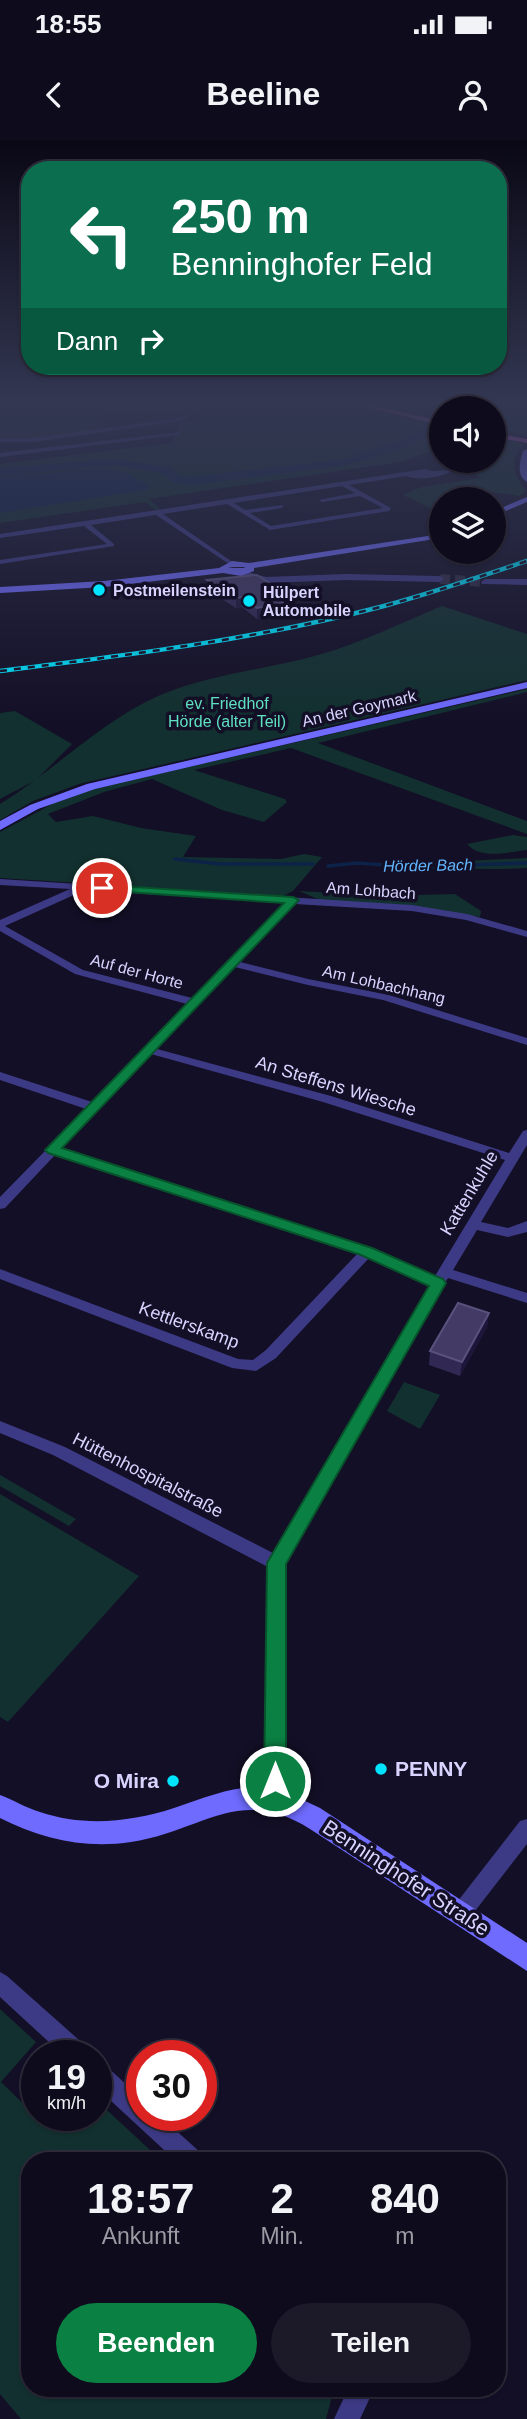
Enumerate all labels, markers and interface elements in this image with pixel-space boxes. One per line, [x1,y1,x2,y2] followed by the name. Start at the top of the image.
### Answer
[35,9,102,39] text: 18:55
[35,76,73,114] icon: back
[207,76,320,112] text: Beeline
[454,76,492,114] icon: person
[56,189,147,280] icon: left
[171,189,310,243] text: 250 m
[171,246,433,282] text: Benninghofer Feld
[132,322,170,360] icon: right
[56,326,118,356] text: Dann
[429,396,506,564] map controls
[429,396,506,473] button: sound
[429,487,506,564] button: layers
[91,582,107,598] marker: Postmeilenstein
[113,582,236,599] place label: Postmeilenstein
[263,584,351,619] place label: Hülpert Automobile
[241,593,257,609] marker: Hülpert Automobile
[300,687,419,730] street label: An der Goymark
[168,695,286,730] park label: ev. Friedhof Hörde (alter Teil)
[383,856,473,875] water label: Hörder Bach
[72,858,132,918] pin
[83,869,121,907] icon: arrive
[326,879,416,902] street label: Am Lohbach
[89,951,185,992] street label: Auf der Horte
[321,962,447,1007] street label: Am Lohbachhang
[253,1052,419,1120] street label: An Steffens Wiesche
[436,1147,502,1239] street label: Kattenkuhle
[136,1298,242,1352] street label: Kettlerskamp
[69,1428,227,1522] street label: Hüttenhospitalstraße
[238,1744,312,1818] position arrow
[395,1757,467,1780] place label: PENNY
[373,1761,389,1777] marker: PENNY
[94,1769,159,1792] place label: O Mira
[165,1773,181,1789] marker: O Mira
[319,1815,494,1940] street label: Benninghofer Straße
[126,2040,217,2131] speed limit sign: 30
[47,2057,86,2096] text: 19
[47,2093,86,2113] text: km/h
[87,2175,194,2222] text: 18:57
[270,2175,294,2222] text: 2
[370,2175,440,2222] text: 840
[102,2223,180,2249] text: Ankunft
[260,2223,304,2249] text: Min.
[395,2223,415,2249] text: m
[56,2303,257,2383] button: Beenden
[271,2303,471,2383] button: Teilen

